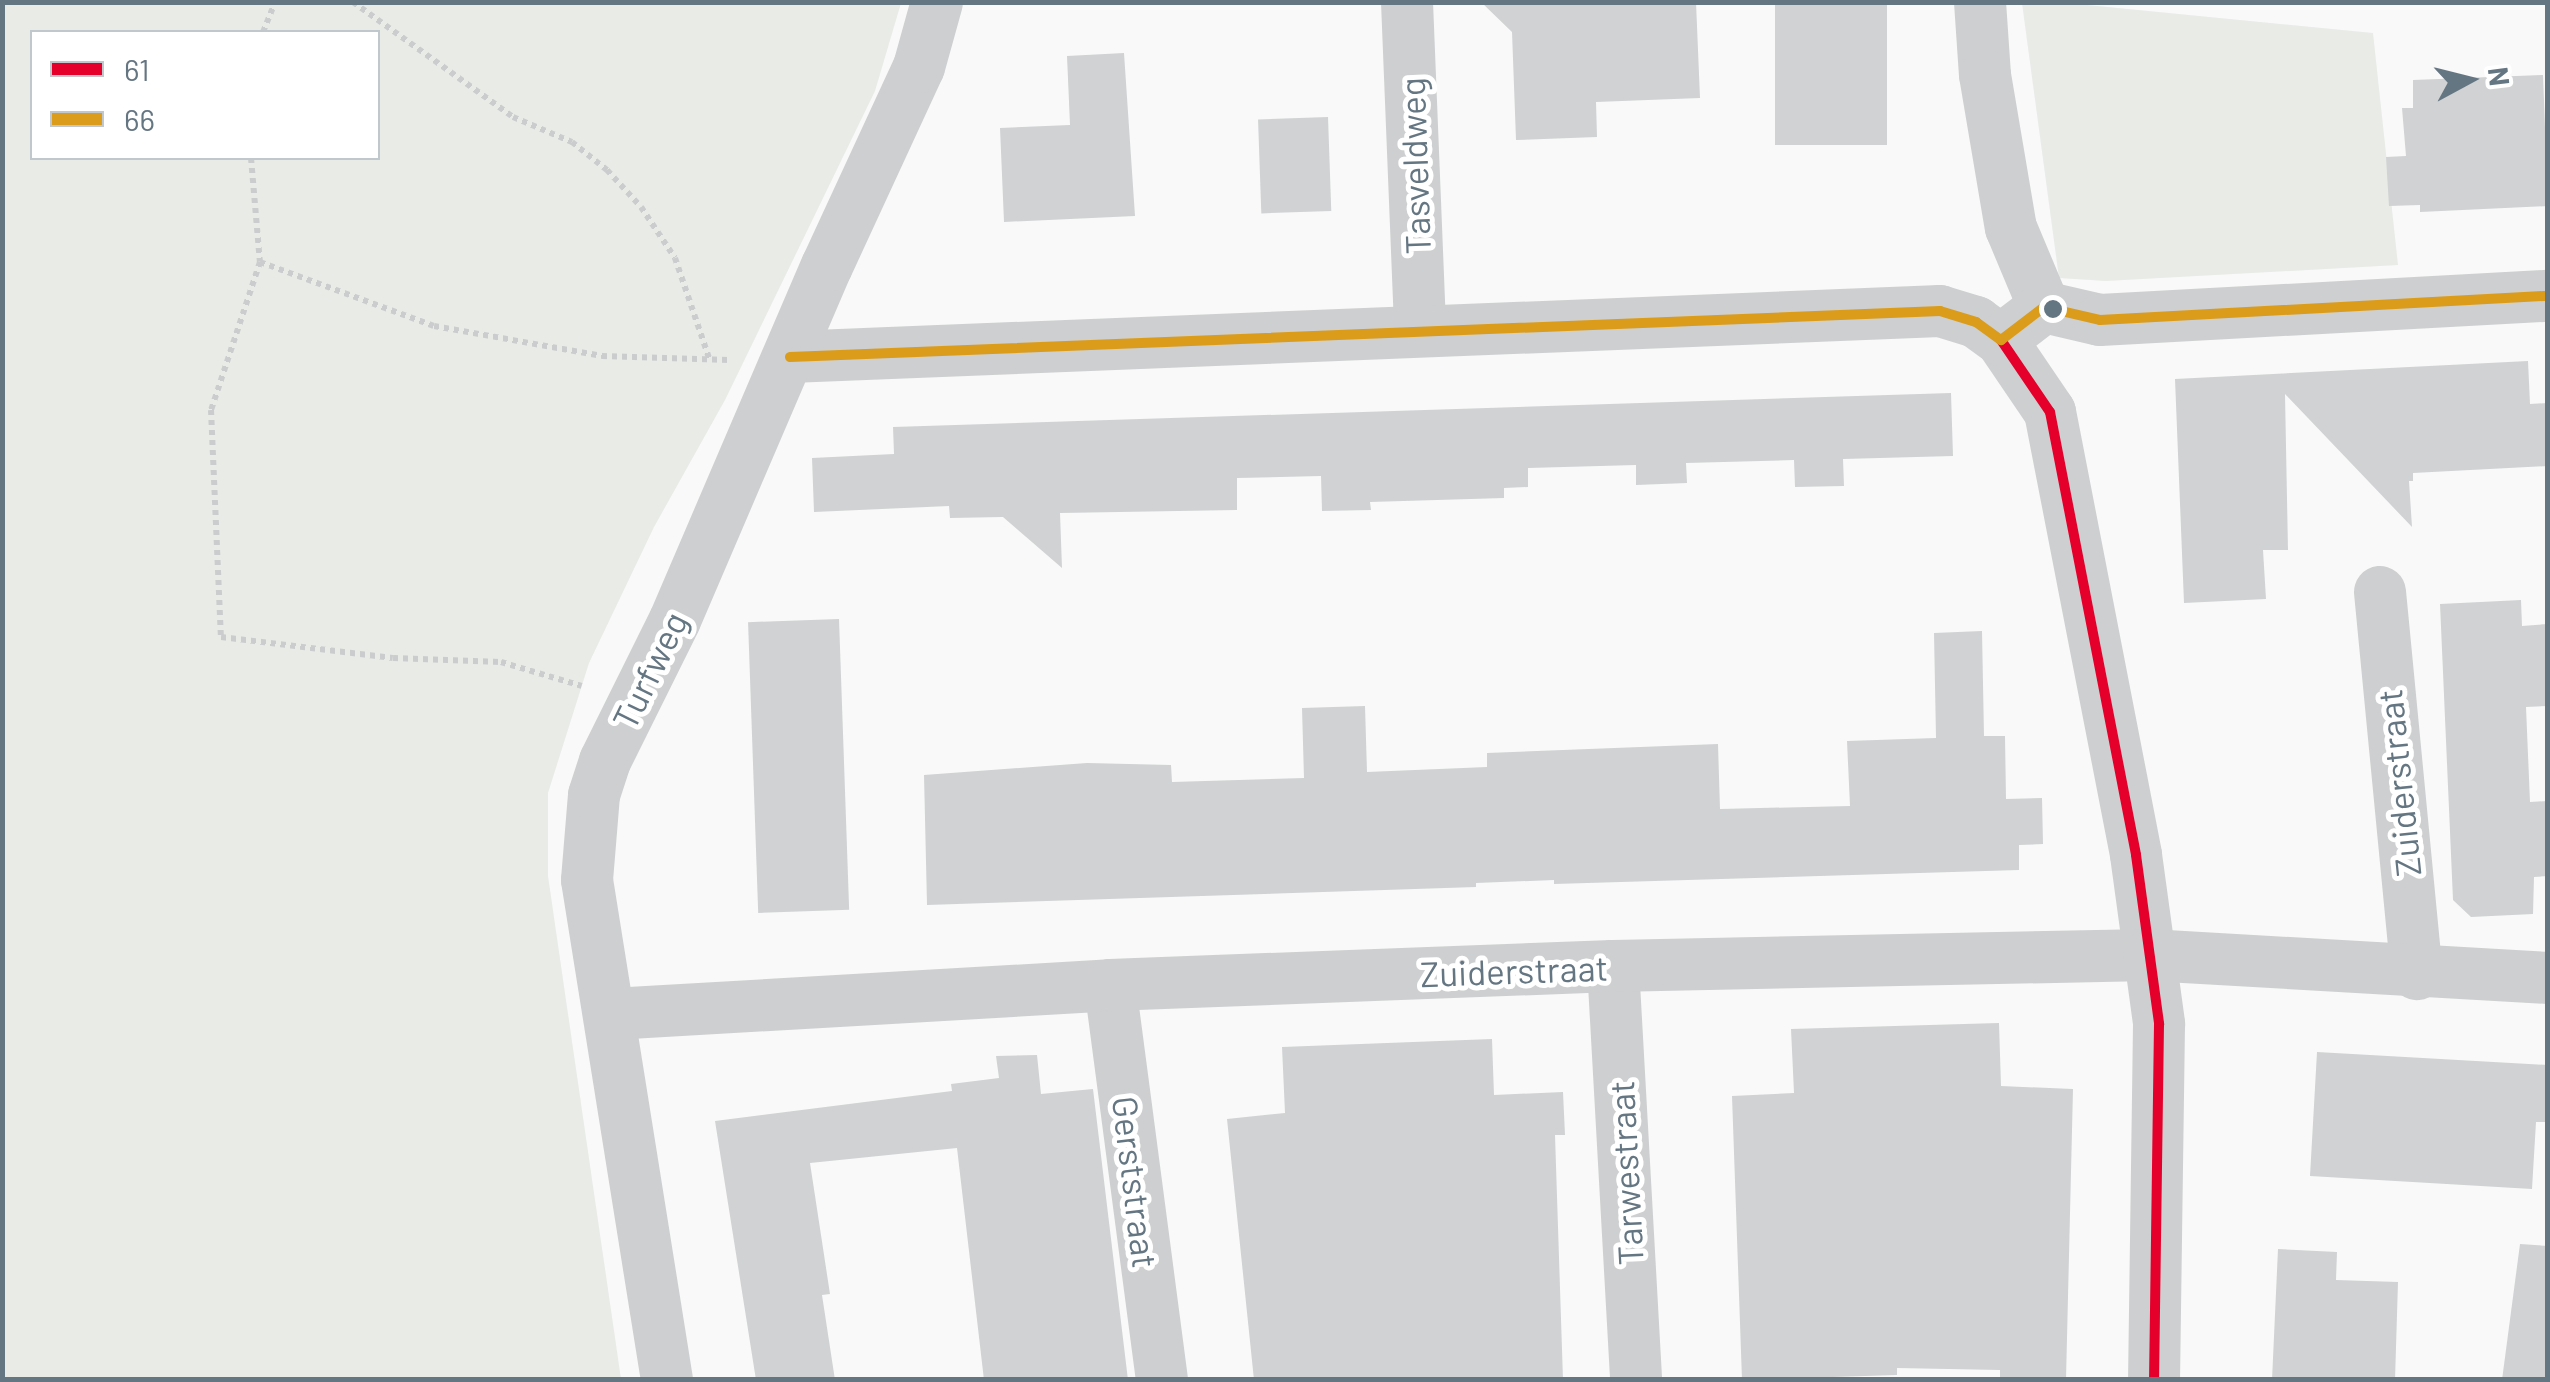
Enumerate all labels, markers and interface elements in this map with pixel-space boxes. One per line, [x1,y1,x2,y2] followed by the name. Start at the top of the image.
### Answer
[30,30,380,160] legend
[2420,30,2520,130] north arrow
[124,51,149,87] text: 61
[2482,65,2518,88] text: N
[1390,77,1438,255] street label: Tasveldweg
[124,101,155,137] text: 66
[2043,299,2063,319] unlabelled marker
[603,605,695,735] street label: Turfweg
[2367,687,2429,879] street label: Zuiderstraat
[1419,946,1609,994] street label: Zuiderstraat
[1599,1080,1651,1266] street label: Tarwestraat
[1105,1094,1167,1270] street label: Gerststraat

